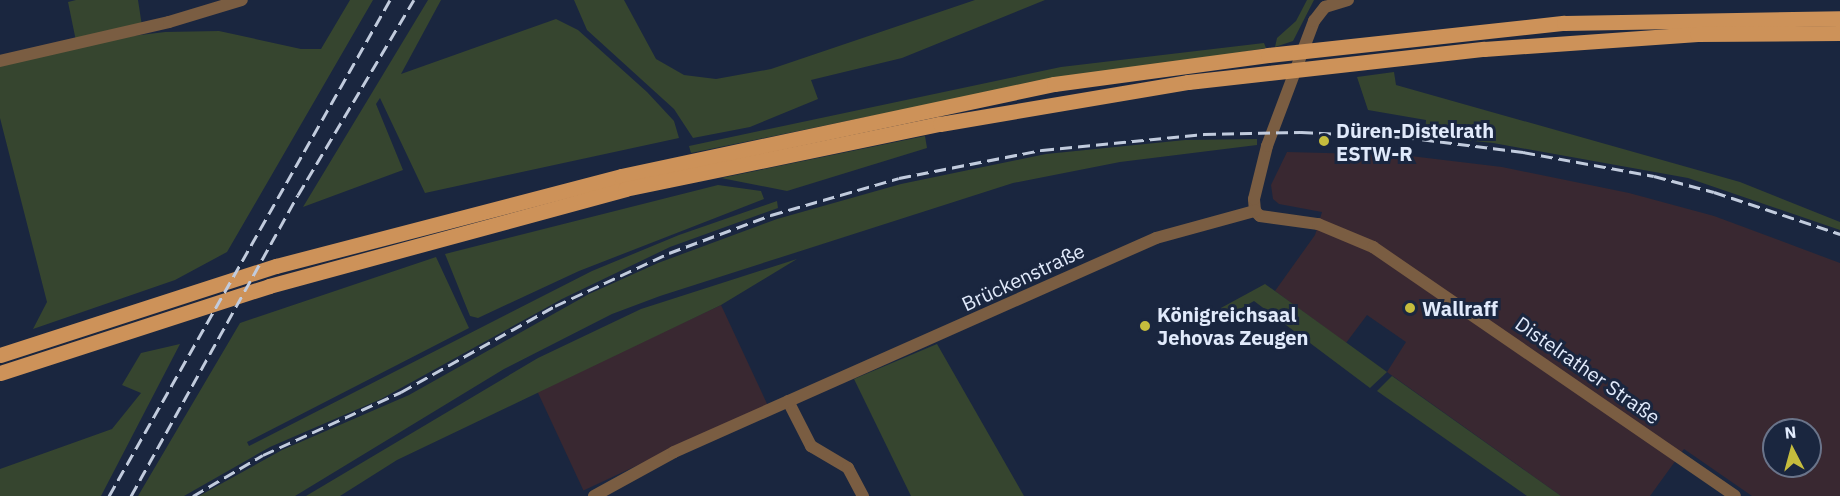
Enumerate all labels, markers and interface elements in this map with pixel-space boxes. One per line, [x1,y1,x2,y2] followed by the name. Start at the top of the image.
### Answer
[1336,118,1494,165] place label: Düren-Distelrath ESTW-R
[1317,134,1331,148] marker: Düren-Distelrath ESTW-R
[958,238,1088,316] street label: Brückenstraße
[1422,296,1498,320] place label: Wallraff
[1403,301,1417,315] marker: Wallraff
[1157,302,1308,349] place label: Königreichsaal Jehovas Zeugen
[1511,311,1665,429] street label: Distelrather Straße
[1138,319,1152,333] marker: Königreichsaal Jehovas Zeugen
[1762,418,1822,478] north arrow
[1784,422,1797,443] text: N

